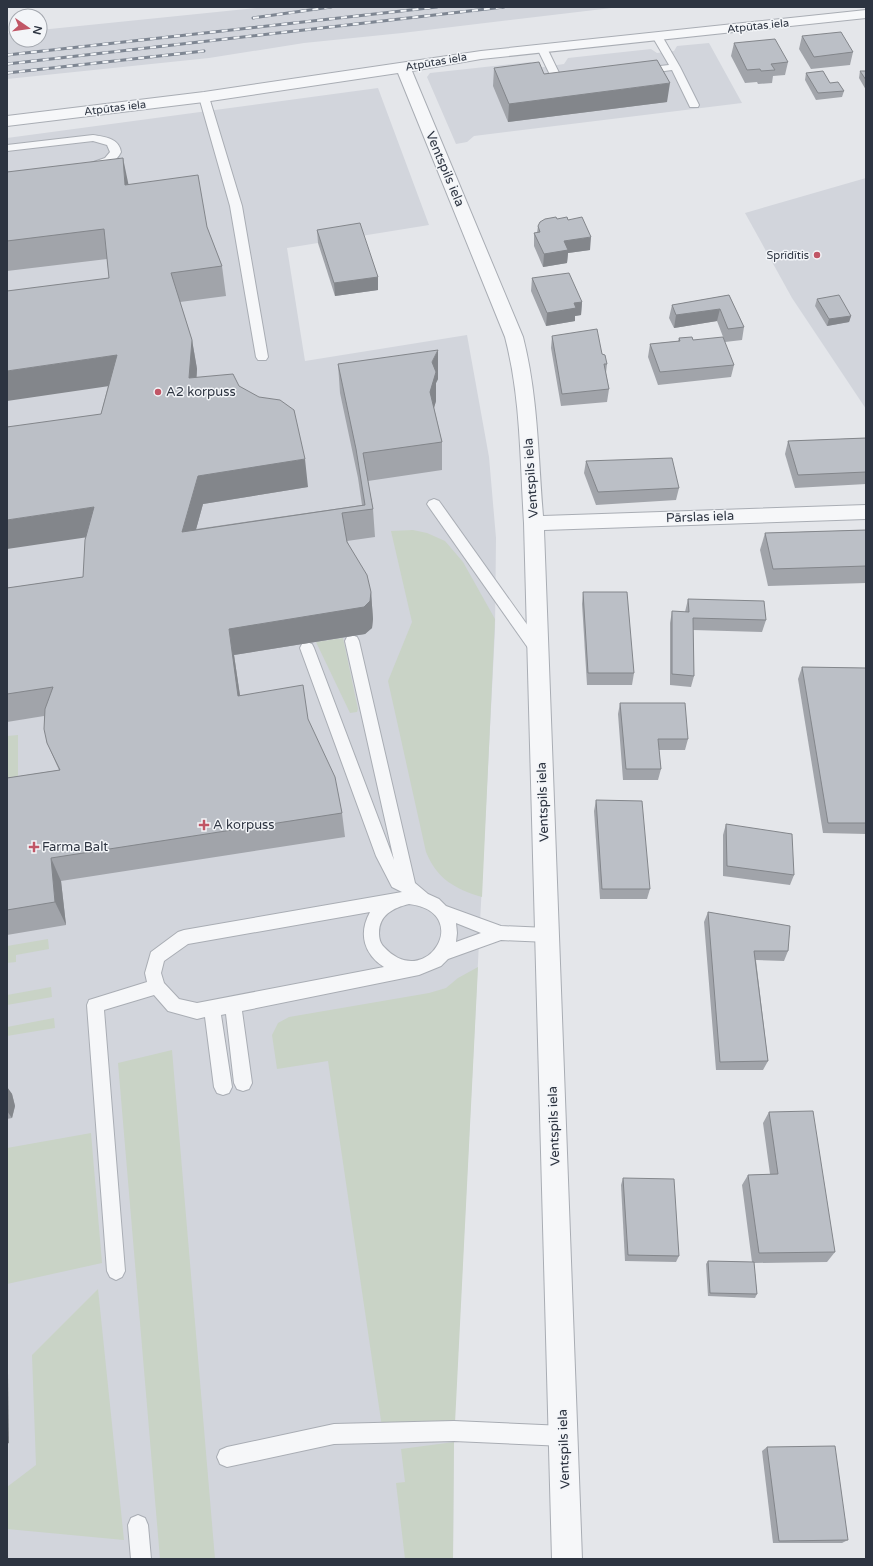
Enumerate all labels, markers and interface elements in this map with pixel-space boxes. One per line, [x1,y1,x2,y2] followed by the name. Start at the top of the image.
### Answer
[8,8,48,48] north arrow
[726,16,790,36] street label: Atpūtas iela
[30,24,45,36] text: N
[404,50,468,74] street label: Atpūtas iela
[83,98,147,118] street label: Atpūtas iela
[422,129,468,209] street label: Ventspils iela
[767,249,809,262] place label: Sprīdītis
[812,250,822,260] marker: Sprīdītis
[166,384,236,400] place label: A2 korpuss
[153,387,163,397] marker: A2 korpuss
[520,438,542,518] street label: Ventspils iela
[666,508,734,526] street label: Pārslas iela
[534,762,552,842] street label: Ventspils iela
[213,817,275,833] place label: A korpuss
[198,819,210,831] marker: A korpuss
[42,839,108,855] place label: Farma Balt
[29,842,39,852] marker: Farma Balt
[545,1086,563,1166] street label: Ventspils iela
[555,1409,573,1489] street label: Ventspils iela

